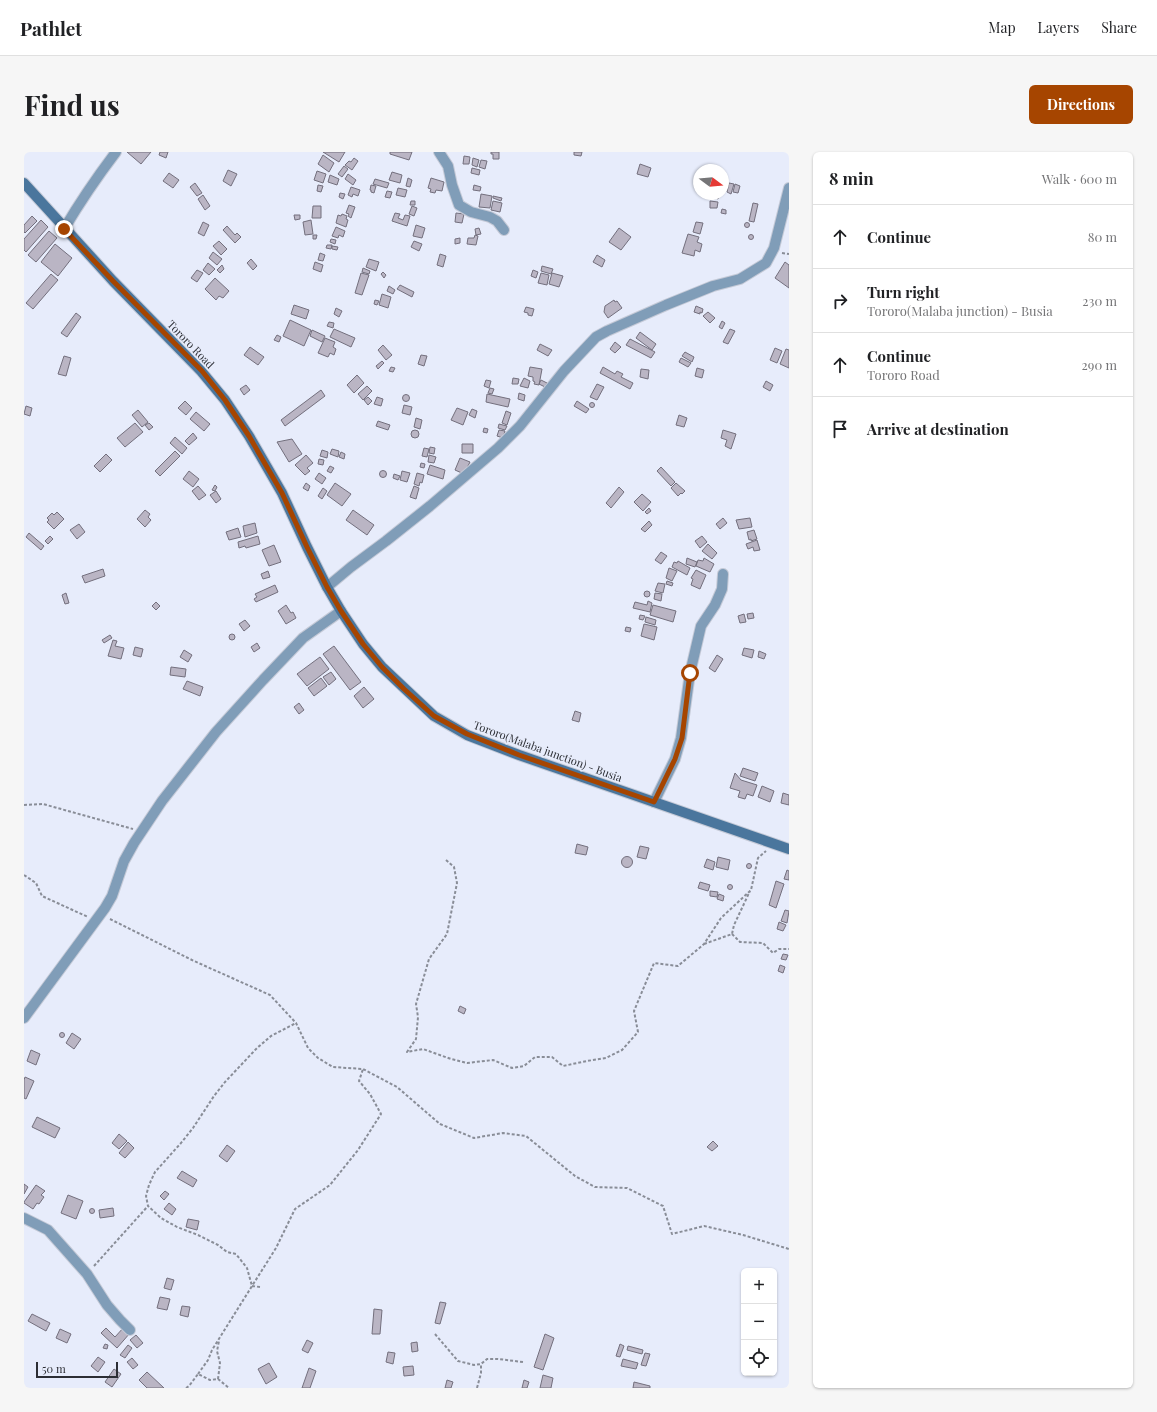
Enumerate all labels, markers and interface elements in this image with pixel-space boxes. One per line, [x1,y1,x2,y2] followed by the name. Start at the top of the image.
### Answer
[20,15,82,41] text: Pathlet
[988,18,1016,37] text: Map
[1038,18,1079,37] text: Layers
[1101,18,1137,37] text: Share
[1029,85,1133,124] button: Directions
[24,86,120,123] text: Find us
[693,164,729,200] north arrow
[829,167,874,189] text: 8 min
[1042,170,1117,187] text: Walk · 600 m
[55,220,73,238] route end
[829,226,851,248] icon: ahead
[867,227,931,247] text: Continue
[1088,228,1117,245] text: 80 m
[867,282,940,302] text: Turn right
[829,290,851,312] icon: right
[1082,292,1117,309] text: 230 m
[867,302,1053,319] text: Tororo(Malaba junction) - Busia
[164,317,218,372] street label: Tororo Road
[867,346,931,366] text: Continue
[829,354,851,376] icon: ahead
[1082,356,1117,373] text: 290 m
[867,366,940,383] text: Tororo Road
[829,418,851,440] icon: arrive
[867,419,1009,439] text: Arrive at destination
[681,664,699,682] route start
[472,717,625,785] street label: Tororo(Malaba junction) - Busia
[741,1268,777,1376] map controls
[741,1268,777,1304] button: +
[741,1304,777,1340] button: −
[741,1340,777,1376] button: locate
[36,1360,118,1379] scale bar
[42,1361,66,1376] text: 50 m

